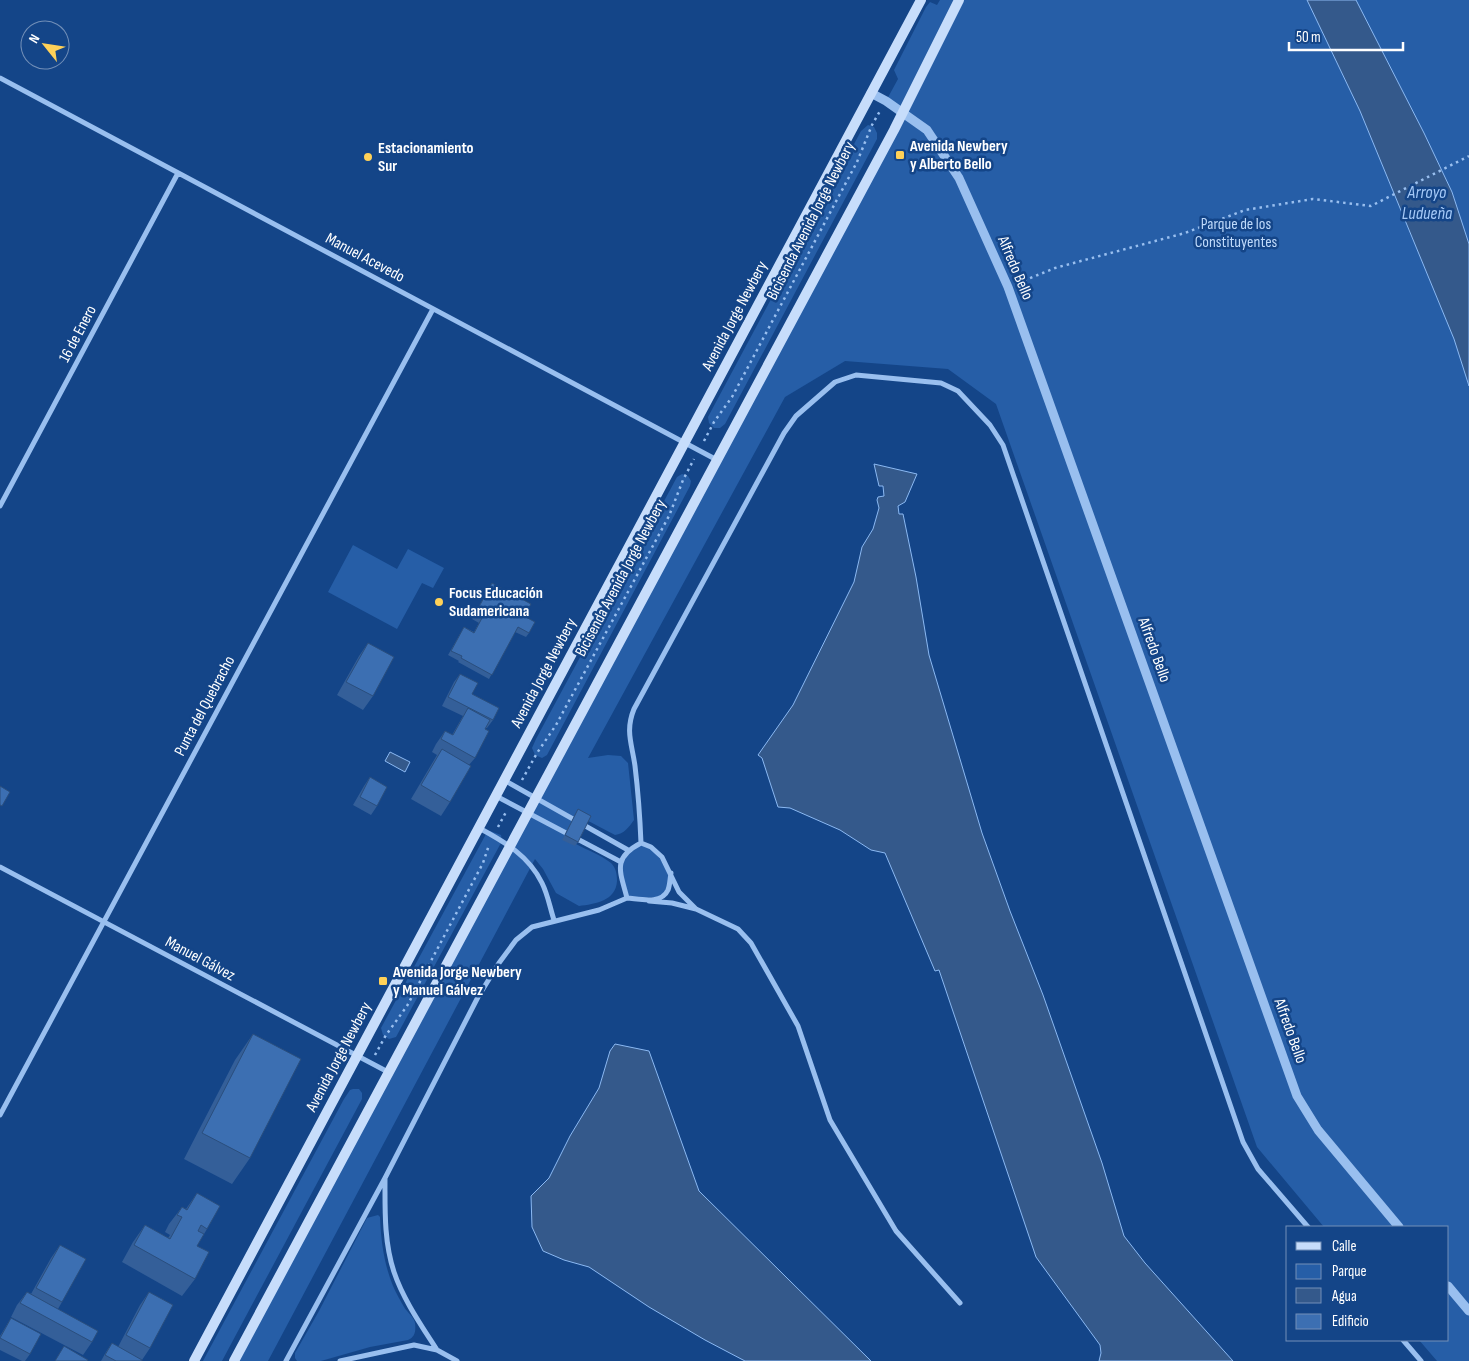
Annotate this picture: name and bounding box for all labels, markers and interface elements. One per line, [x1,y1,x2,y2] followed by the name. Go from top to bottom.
[20,20,70,70] north arrow
[1289,20,1403,52] scale bar
[1296,28,1321,47] text: 50 m
[25,31,43,46] text: N
[909,137,1008,174] place label: Avenida Newbery y Alberto Bello
[378,139,474,176] place label: Estacionamiento Sur
[763,139,859,303] street label: Bicisenda Avenida Jorge Newbery
[894,149,906,161] marker: Avenida Newbery y Alberto Bello
[362,151,374,163] marker: Estacionamiento Sur
[1402,182,1453,224] water label: Arroyo Ludueña
[1195,215,1278,252] park label: Parque de los Constituyentes
[322,229,408,287] street label: Manuel Acevedo
[993,232,1037,303] street label: Alfredo Bello
[698,258,772,375] street label: Avenida Jorge Newbery
[55,302,101,366] street label: 16 de Enero
[572,496,670,660] street label: Bicisenda Avenida Jorge Newbery
[449,584,543,621] place label: Focus Educación Sudamericana
[433,596,445,608] marker: Focus Educación Sudamericana
[1133,614,1174,685] street label: Alfredo Bello
[507,615,581,732] street label: Avenida Jorge Newbery
[171,653,239,759] street label: Punta del Quebracho
[162,933,238,985] street label: Manuel Gálvez
[392,963,522,1000] place label: Avenida Jorge Newbery y Manuel Gálvez
[377,975,389,987] marker: Avenida Jorge Newbery y Manuel Gálvez
[1269,995,1310,1066] street label: Alfredo Bello
[302,999,376,1116] street label: Avenida Jorge Newbery
[1286,1226,1449,1341] legend
[1332,1237,1356,1256] text: Calle
[1332,1262,1367,1281] text: Parque
[1331,1287,1357,1306] text: Agua
[1332,1312,1369,1331] text: Edificio

